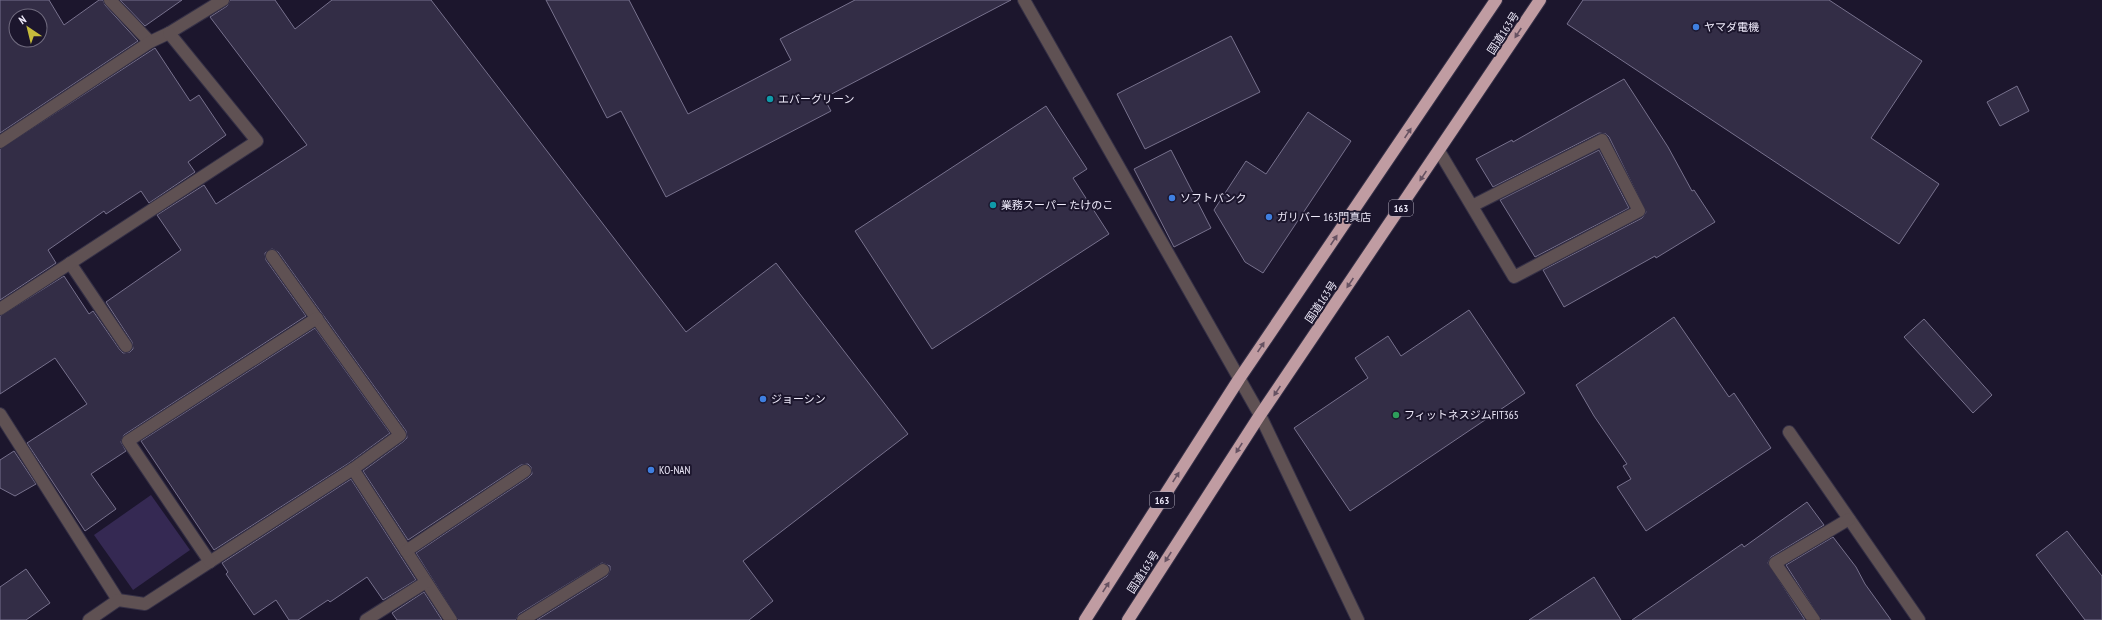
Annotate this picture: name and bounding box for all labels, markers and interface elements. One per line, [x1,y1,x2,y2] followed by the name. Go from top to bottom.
[8,8,48,48] north arrow
[1484,9,1522,57] street label: 国道163号
[16,12,29,27] text: N
[1704,20,1759,34] place label: ヤマダ電機
[1691,22,1701,32] marker: ヤマダ電機
[1515,27,1522,38] one-way arrow
[778,92,854,106] place label: エバーグリーン
[765,94,775,104] marker: エバーグリーン
[1404,127,1411,138] one-way arrow
[1419,170,1427,181] one-way arrow
[1180,191,1247,205] place label: ソフトバンク
[1167,193,1177,203] marker: ソフトバンク
[1001,198,1113,212] place label: 業務スーパー たけのこ
[988,200,998,210] marker: 業務スーパー たけのこ
[1389,200,1413,216] road number: 163
[1277,210,1371,224] place label: ガリバー 163門真店
[1264,212,1274,222] marker: ガリバー 163門真店
[1330,235,1338,245] one-way arrow
[1302,278,1340,326] street label: 国道163号
[1346,278,1354,288] one-way arrow
[1257,342,1265,352] one-way arrow
[1273,385,1281,396] one-way arrow
[771,392,826,406] place label: ジョーシン
[758,394,768,404] marker: ジョーシン
[1404,408,1519,422] place label: フィットネスジムFIT365
[1391,410,1401,420] marker: フィットネスジムFIT365
[1235,443,1243,453] one-way arrow
[659,463,691,477] place label: KO-NAN
[646,465,656,475] marker: KO-NAN
[1172,472,1180,483] one-way arrow
[1150,492,1174,508] road number: 163
[1124,548,1162,596] street label: 国道163号
[1165,551,1172,563] one-way arrow
[1103,581,1110,593] one-way arrow

